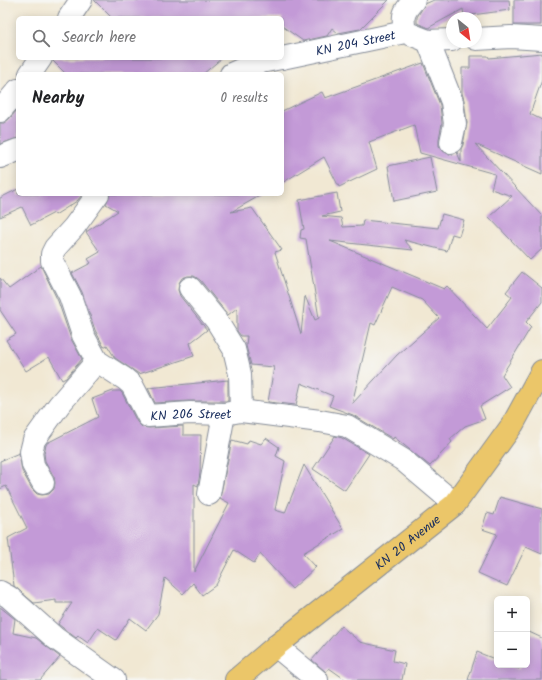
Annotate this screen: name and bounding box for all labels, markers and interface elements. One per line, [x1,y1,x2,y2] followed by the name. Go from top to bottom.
[446,12,482,48] north arrow
[16,16,284,60] search box
[314,25,399,63] street label: KN 204 Street
[62,26,136,50] text: Search here
[30,27,52,49] icon: search
[32,85,84,112] text: Nearby
[221,88,268,109] text: 0 results
[150,404,234,428] street label: KN 206 Street
[371,510,446,576] street label: KN 20 Avenue
[494,596,530,668] map controls
[494,596,530,632] button: +
[494,632,530,668] button: −

